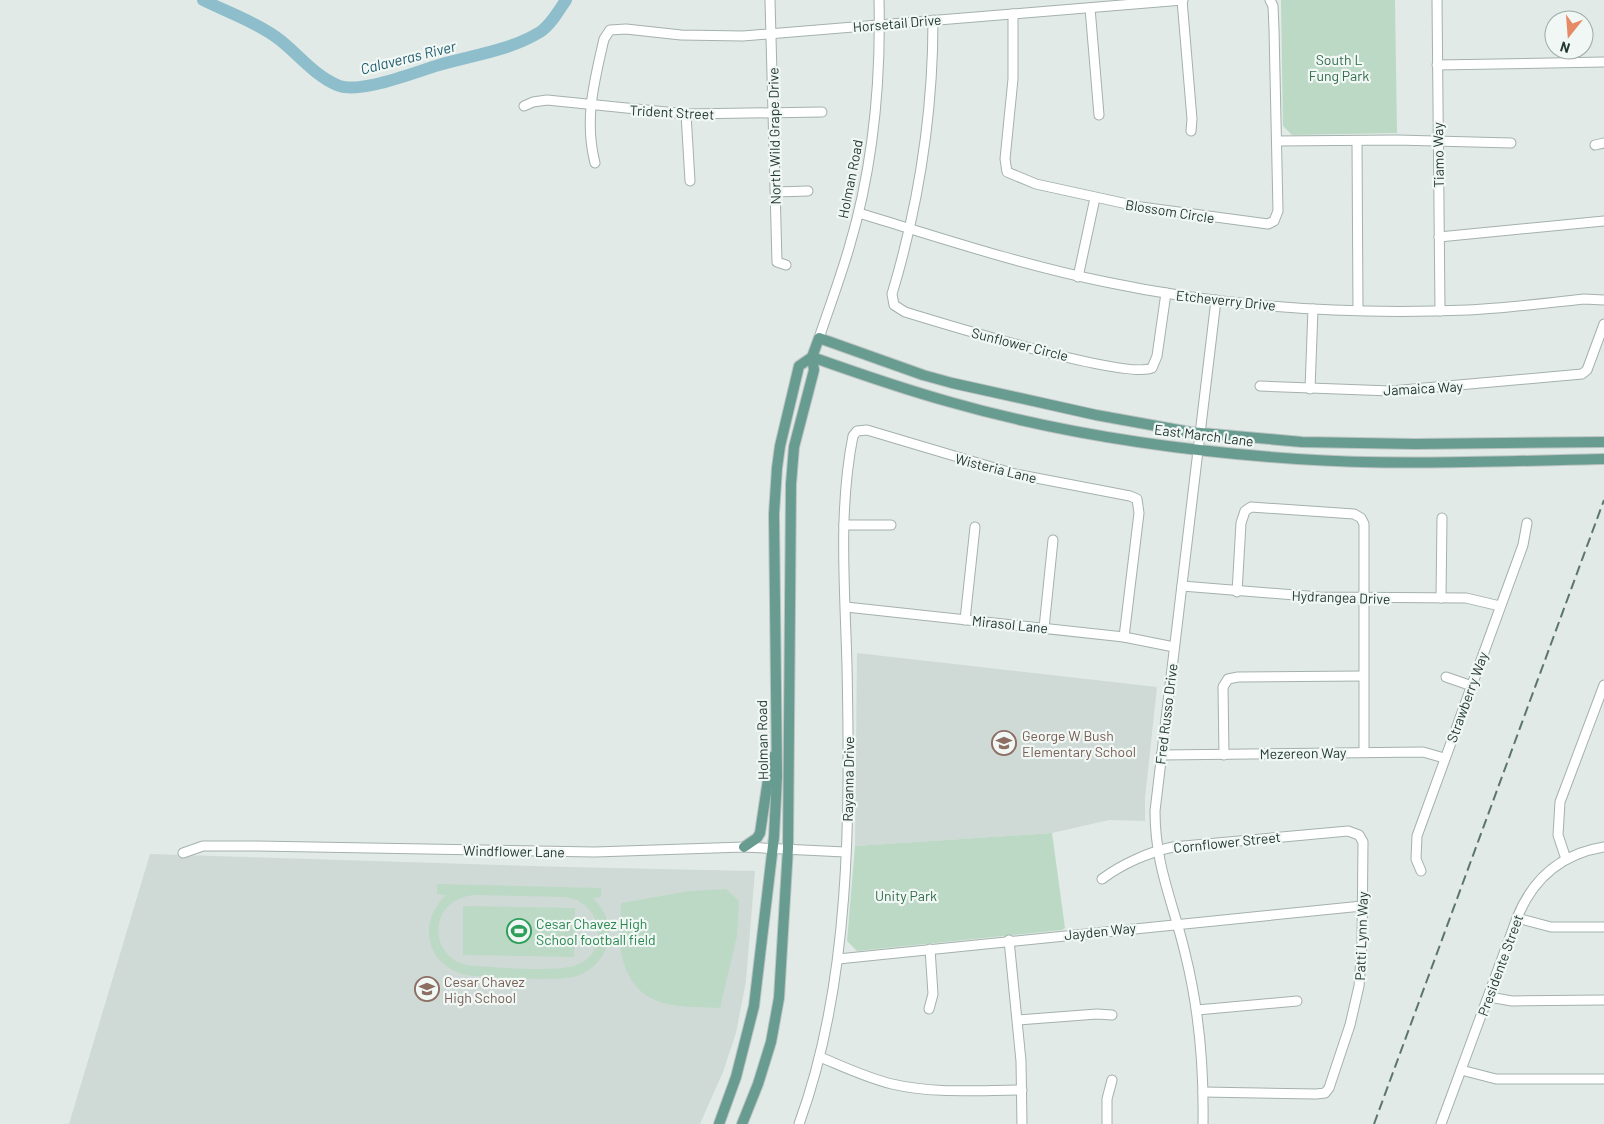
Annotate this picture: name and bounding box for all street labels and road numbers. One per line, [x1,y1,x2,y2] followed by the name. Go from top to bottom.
[852,11,942,35] street label: Horsetail Drive
[764,67,784,205] street label: North Wild Grape Drive
[629,101,715,123] street label: Trident Street
[1429,122,1447,188] street label: Tiamo Way
[834,138,866,220] street label: Holman Road
[1124,196,1216,226] street label: Blossom Circle
[1175,286,1277,314] street label: Etcheverry Drive
[970,324,1070,364] street label: Sunflower Circle
[1383,377,1464,399] street label: Jamaica Way
[1153,420,1255,450] street label: East March Lane
[953,450,1039,486] street label: Wisteria Lane
[1291,587,1391,607] street label: Hydrangea Drive
[971,612,1049,636] street label: Mirasol Lane
[1443,649,1492,745] street label: Strawberry Way
[1151,663,1181,765] street label: Fred Russo Drive
[753,700,771,780] street label: Holman Road
[839,736,857,822] street label: Rayanna Drive
[1259,744,1347,762] street label: Mezereon Way
[1173,828,1281,856] street label: Cornflower Street
[463,842,565,860] street label: Windflower Lane
[1351,891,1371,981] street label: Patti Lynn Way
[1474,912,1526,1018] street label: Presidente Street
[1063,919,1137,943] street label: Jayden Way

